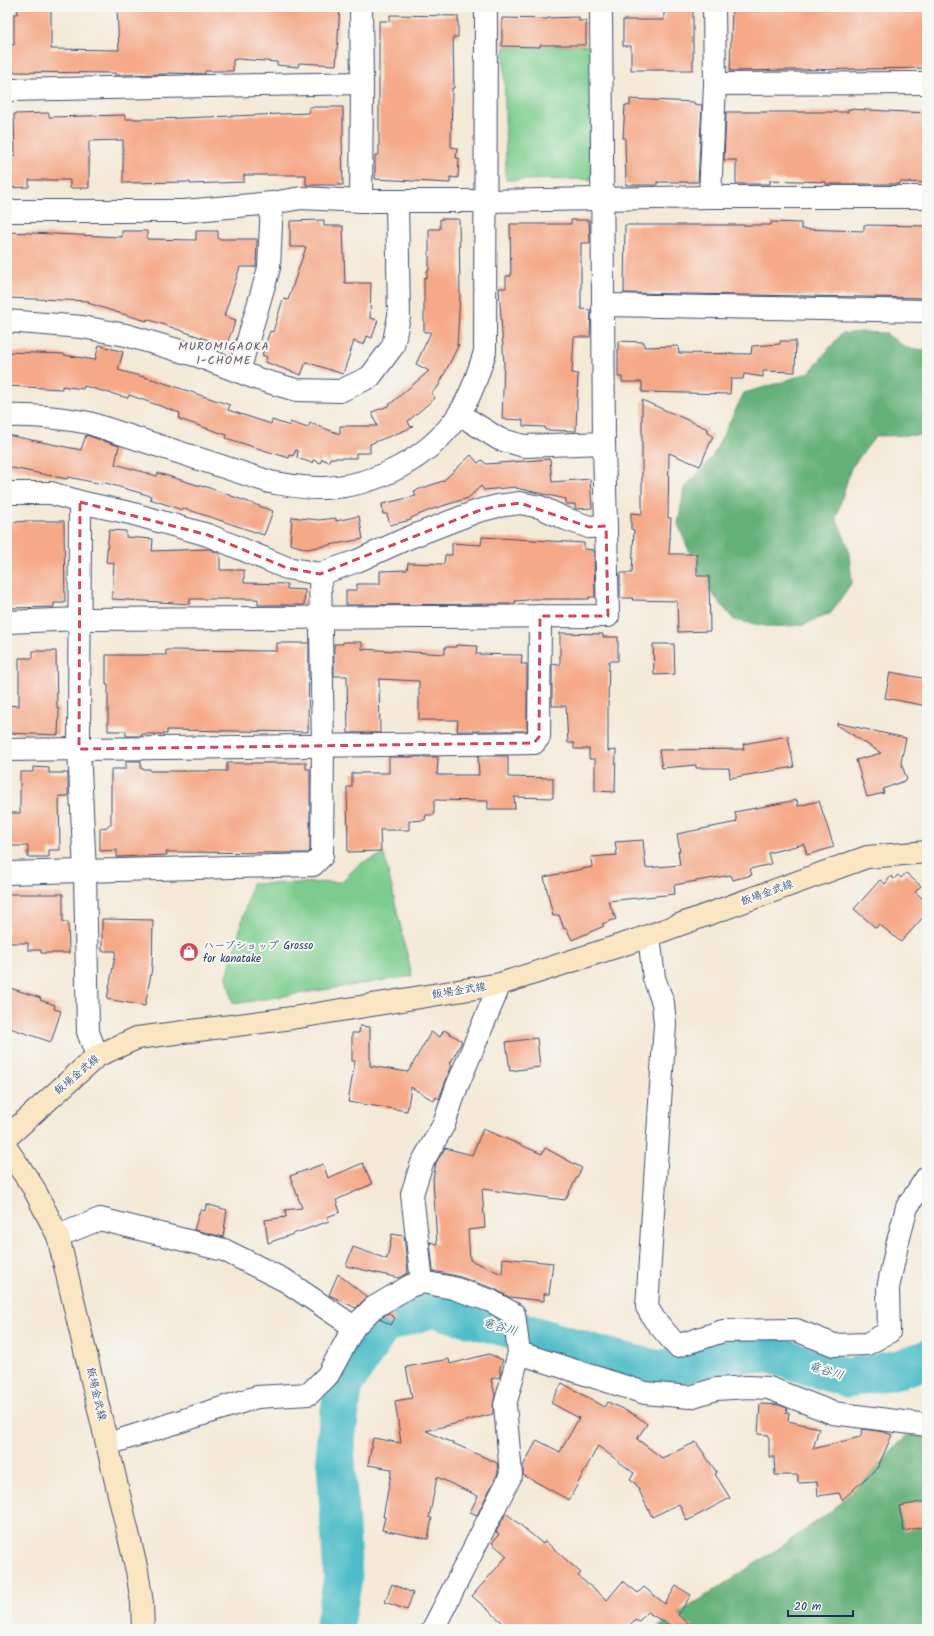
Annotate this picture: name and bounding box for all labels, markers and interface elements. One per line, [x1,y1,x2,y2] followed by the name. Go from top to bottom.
[178,337,270,370] district label: MUROMIGAOKA 1-CHOME
[738,875,796,911] street label: 飯場金武線
[203,937,313,968] place label: ハーブショップ Grosso for kanatake
[178,941,200,963] shop icon: ハーブショップ Grosso for kanatake
[430,978,488,1004] street label: 飯場金武線
[50,1050,104,1100] street label: 飯場金武線
[480,1313,520,1341] water label: 竜谷川
[806,1357,846,1385] water label: 竜谷川
[81,1365,111,1423] street label: 飯場金武線
[788,1592,853,1618] scale bar
[794,1597,822,1616] text: 20 m

